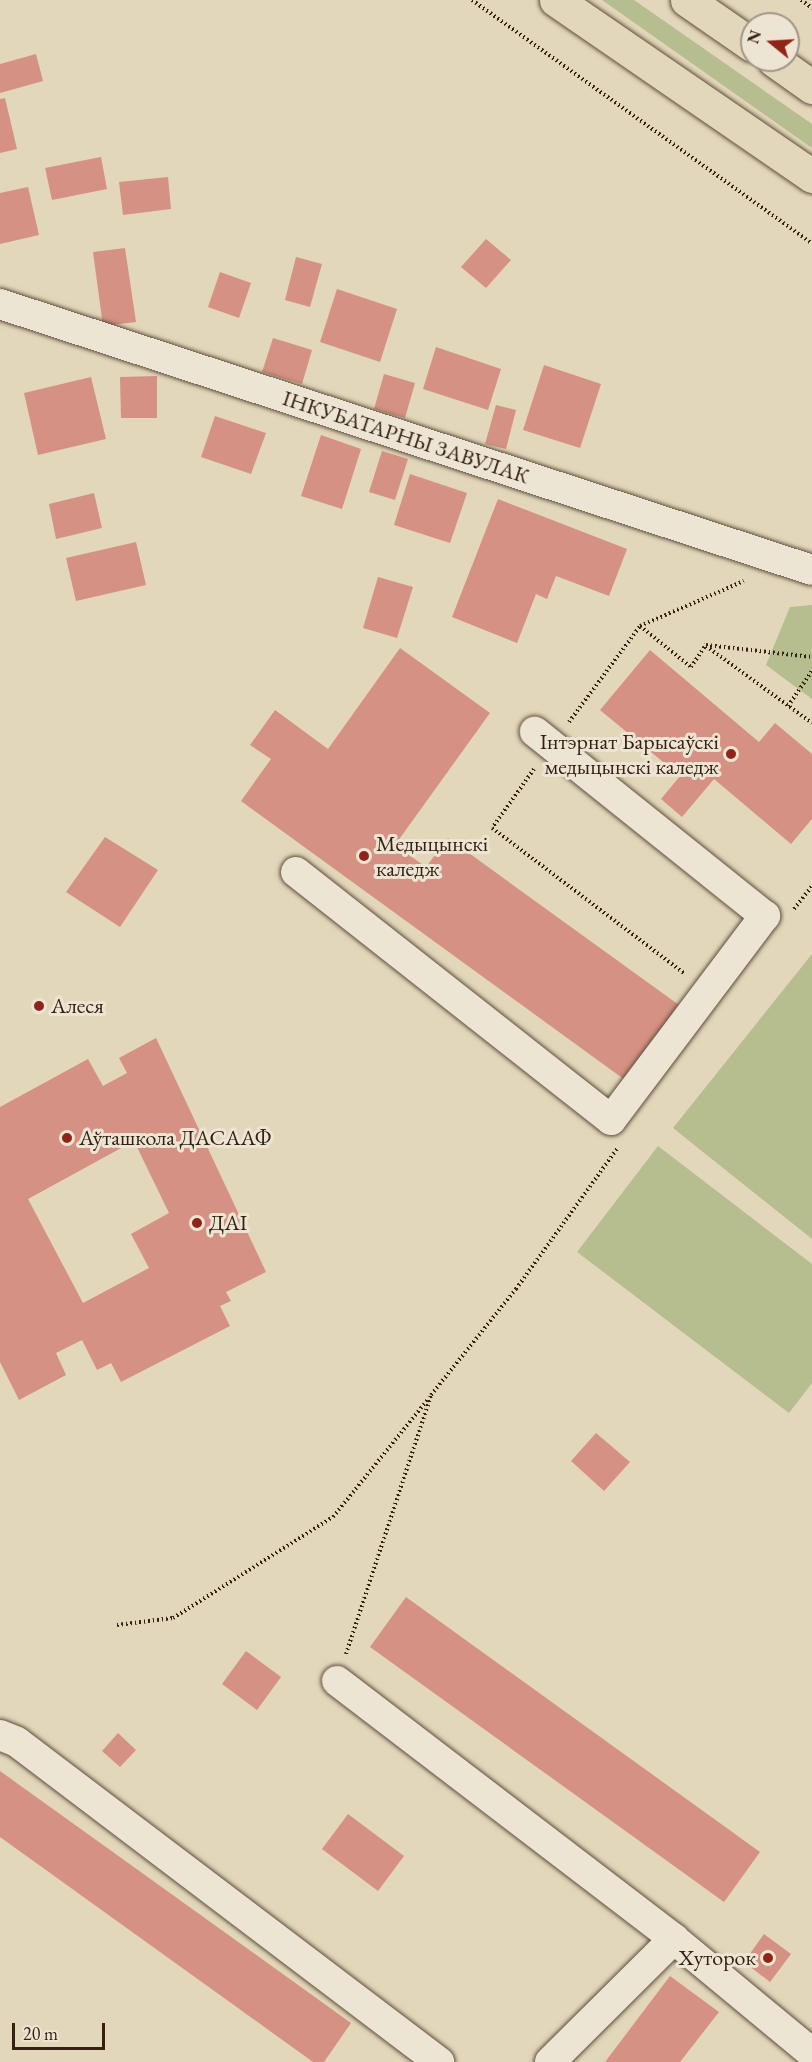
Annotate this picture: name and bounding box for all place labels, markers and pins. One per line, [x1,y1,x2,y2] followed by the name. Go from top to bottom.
[540,728,719,780] place label: Інтэрнат Барысаўскі медыцынскі каледж
[724,747,738,761] marker: Інтэрнат Барысаўскі медыцынскі каледж
[376,830,488,882] place label: Медыцынскі каледж
[357,849,371,863] marker: Медыцынскі каледж
[51,993,104,1019] place label: Алеся
[32,999,46,1013] marker: Алеся
[79,1125,272,1151] place label: Аўташкола ДАСААФ
[60,1131,74,1145] marker: Аўташкола ДАСААФ
[209,1210,247,1236] place label: ДАІ
[190,1216,204,1230] marker: ДАІ
[679,1945,756,1971] place label: Хуторок
[761,1951,775,1965] marker: Хуторок

